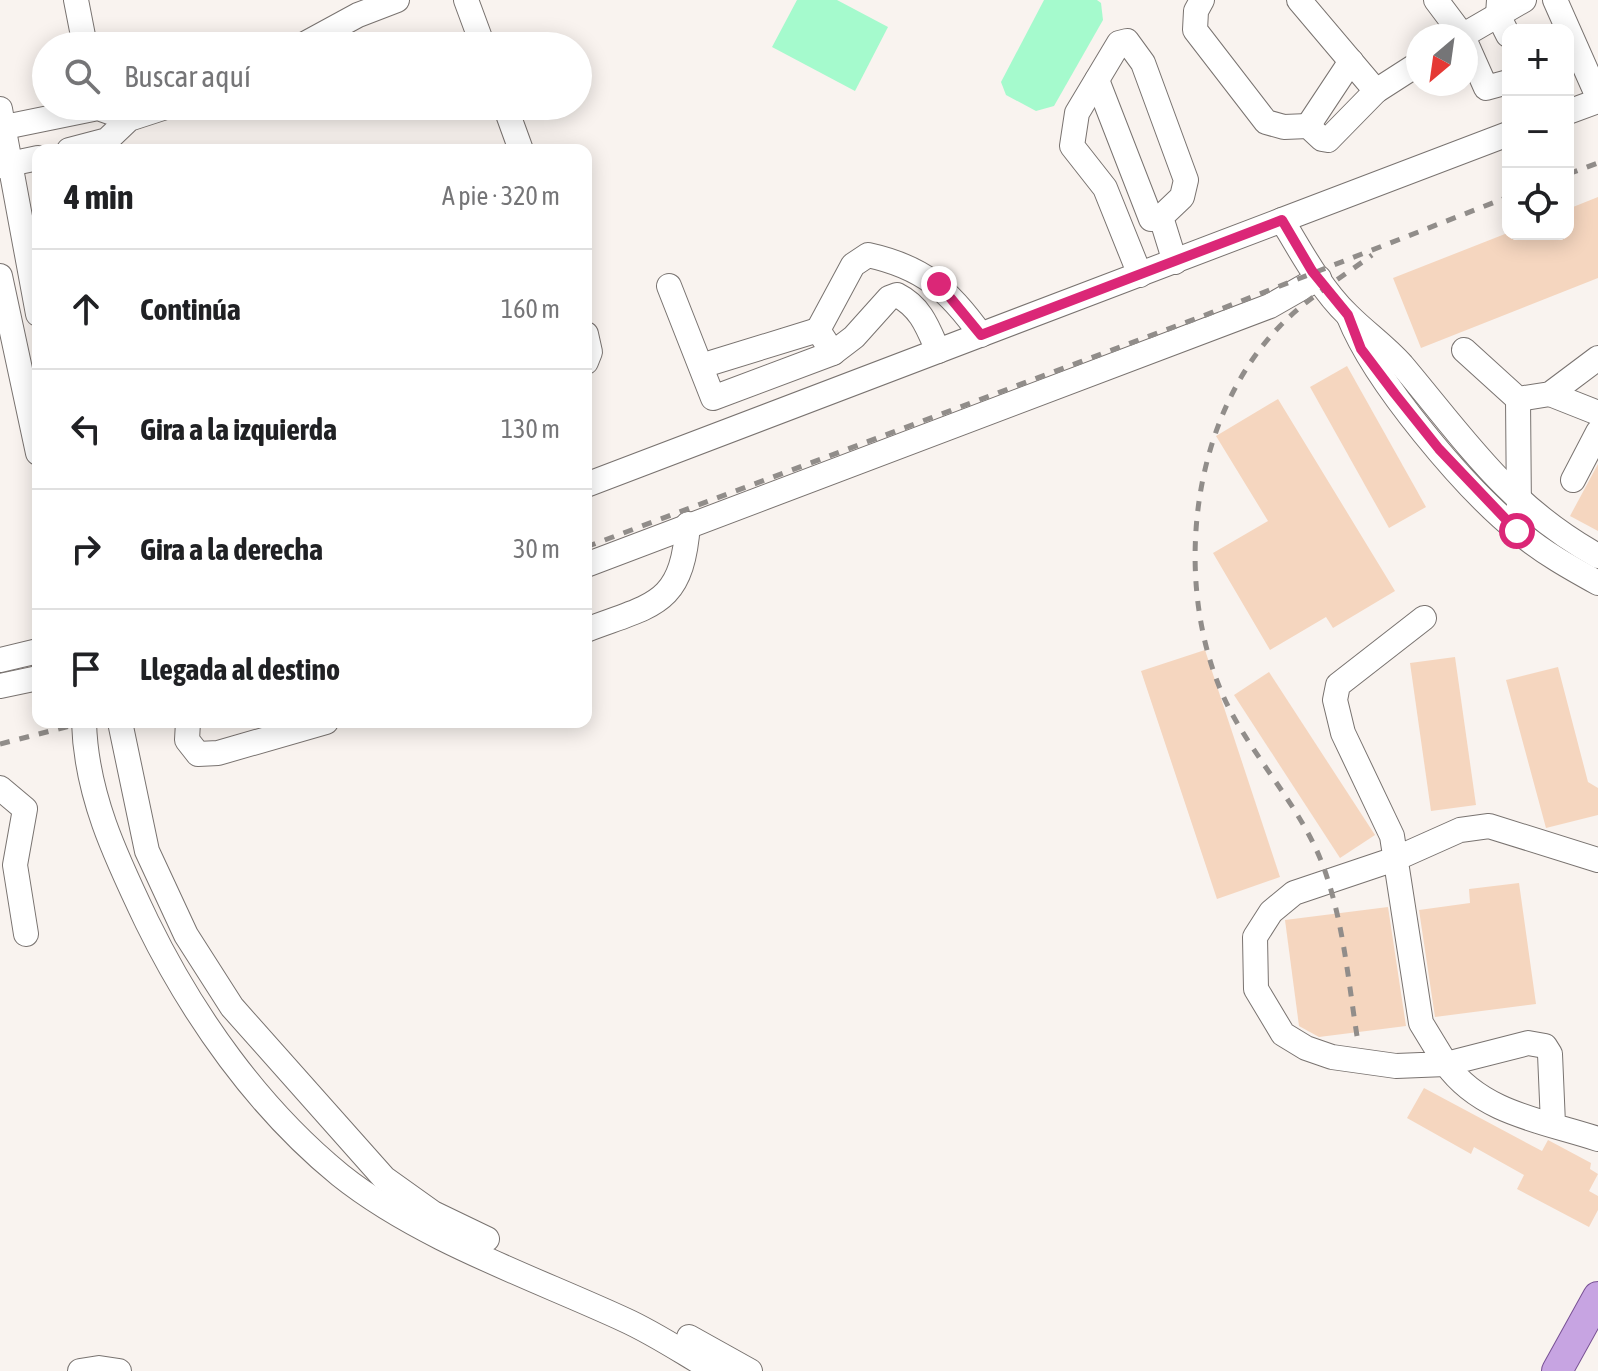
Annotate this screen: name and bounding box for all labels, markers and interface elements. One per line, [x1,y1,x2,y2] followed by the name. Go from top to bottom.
[1406,24,1478,96] north arrow
[1502,24,1574,240] map controls
[1502,24,1574,96] button: +
[32,32,592,120] search box
[60,54,104,98] icon: search
[124,59,251,93] text: Buscar aquí
[1502,96,1574,168] button: −
[1502,168,1574,240] button: locate
[64,177,133,216] text: 4 min
[442,181,560,211] text: A pie · 320 m
[921,266,957,302] route end
[64,287,108,331] icon: ahead
[140,292,241,326] text: Continúa
[501,294,560,324] text: 160 m
[64,407,108,451] icon: left
[140,412,337,446] text: Gira a la izquierda
[501,414,560,444] text: 130 m
[1499,513,1535,549] route start
[64,527,108,571] icon: right
[140,532,323,566] text: Gira a la derecha
[513,534,560,564] text: 30 m
[64,647,108,691] icon: arrive
[140,652,340,686] text: Llegada al destino

